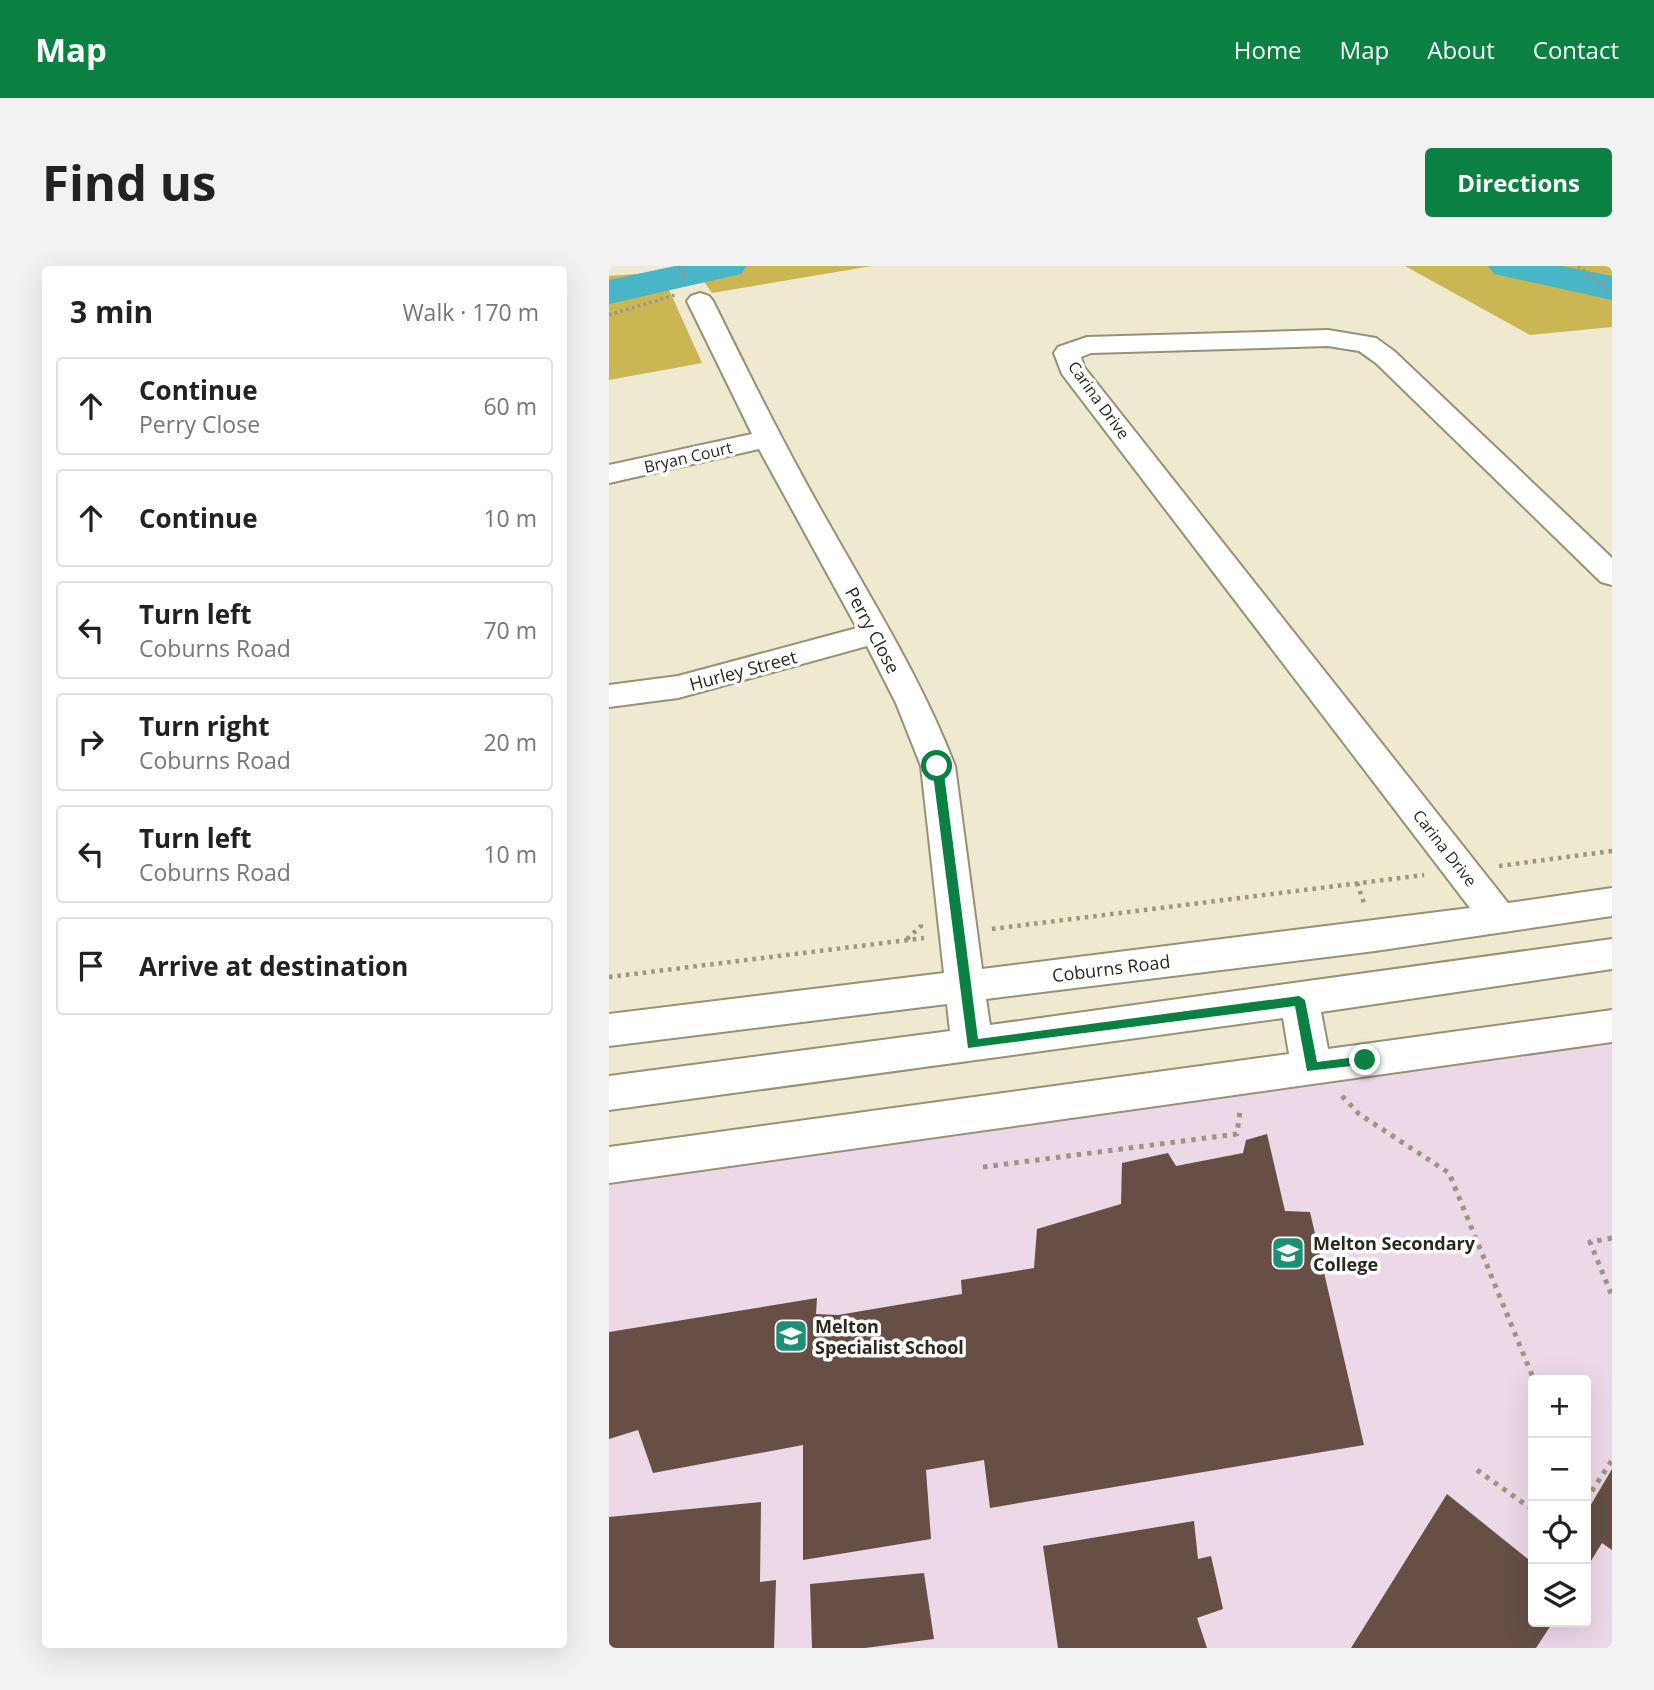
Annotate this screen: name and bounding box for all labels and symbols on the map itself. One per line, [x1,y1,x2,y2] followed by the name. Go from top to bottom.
[1063,356,1135,444] street label: Carina Drive
[642,436,734,478] street label: Bryan Court
[840,583,906,677] street label: Perry Close
[687,644,799,696] street label: Hurley Street
[921,750,952,781] route start
[1408,805,1482,891] street label: Carina Drive
[1051,949,1171,987] street label: Coburns Road
[1349,1044,1380,1075] route end
[1313,1231,1476,1276] place label: Melton Secondary College
[1269,1234,1307,1272] school or university icon: Melton Secondary College
[815,1314,964,1359] place label: Melton Specialist School
[772,1317,810,1355] school or university icon: Melton Specialist School

